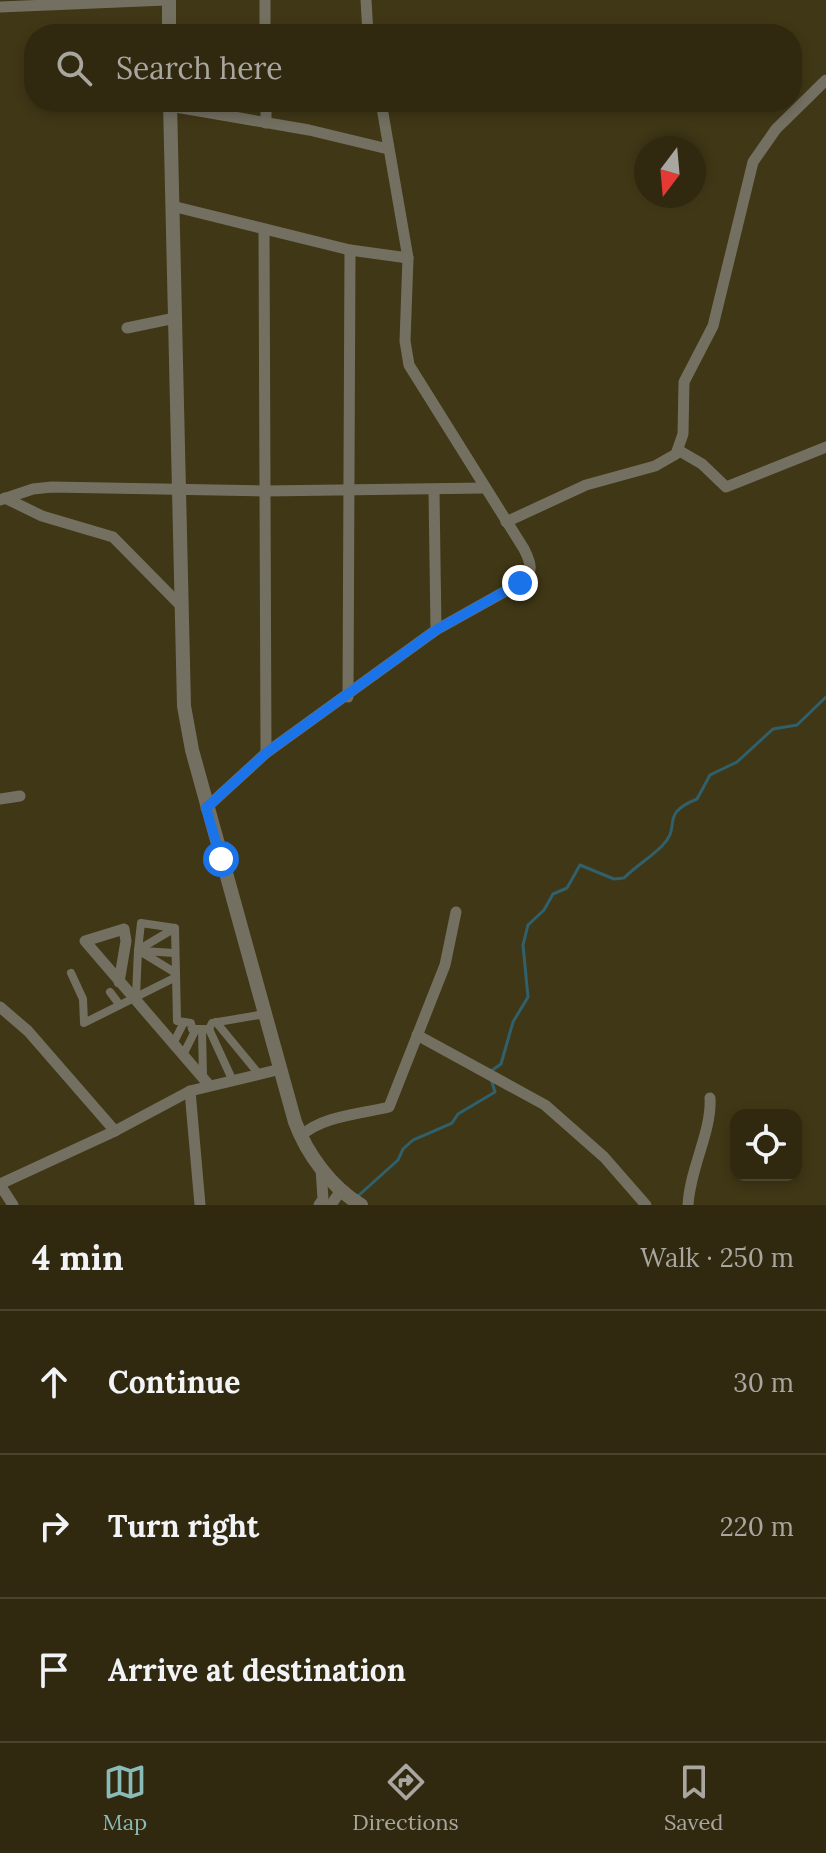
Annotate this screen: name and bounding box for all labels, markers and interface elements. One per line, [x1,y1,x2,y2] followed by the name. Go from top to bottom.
[24,24,802,112] search box
[52,46,96,90] icon: search
[116,49,283,87] text: Search here
[634,136,706,208] north arrow
[502,565,538,601] route end
[203,841,239,877] route start
[730,1109,802,1181] map controls
[730,1109,802,1181] button: locate
[32,1236,124,1279] text: 4 min
[640,1241,794,1274] text: Walk · 250 m
[32,1360,76,1404] icon: ahead
[108,1363,240,1401] text: Continue
[733,1366,794,1399] text: 30 m
[32,1504,76,1548] icon: right
[108,1507,259,1545] text: Turn right
[720,1510,794,1543] text: 220 m
[32,1648,76,1692] icon: arrive
[108,1651,406,1689] text: Arrive at destination
[103,1760,147,1836] tab: Map
[352,1760,459,1836] tab: Directions
[664,1760,723,1836] tab: Saved

